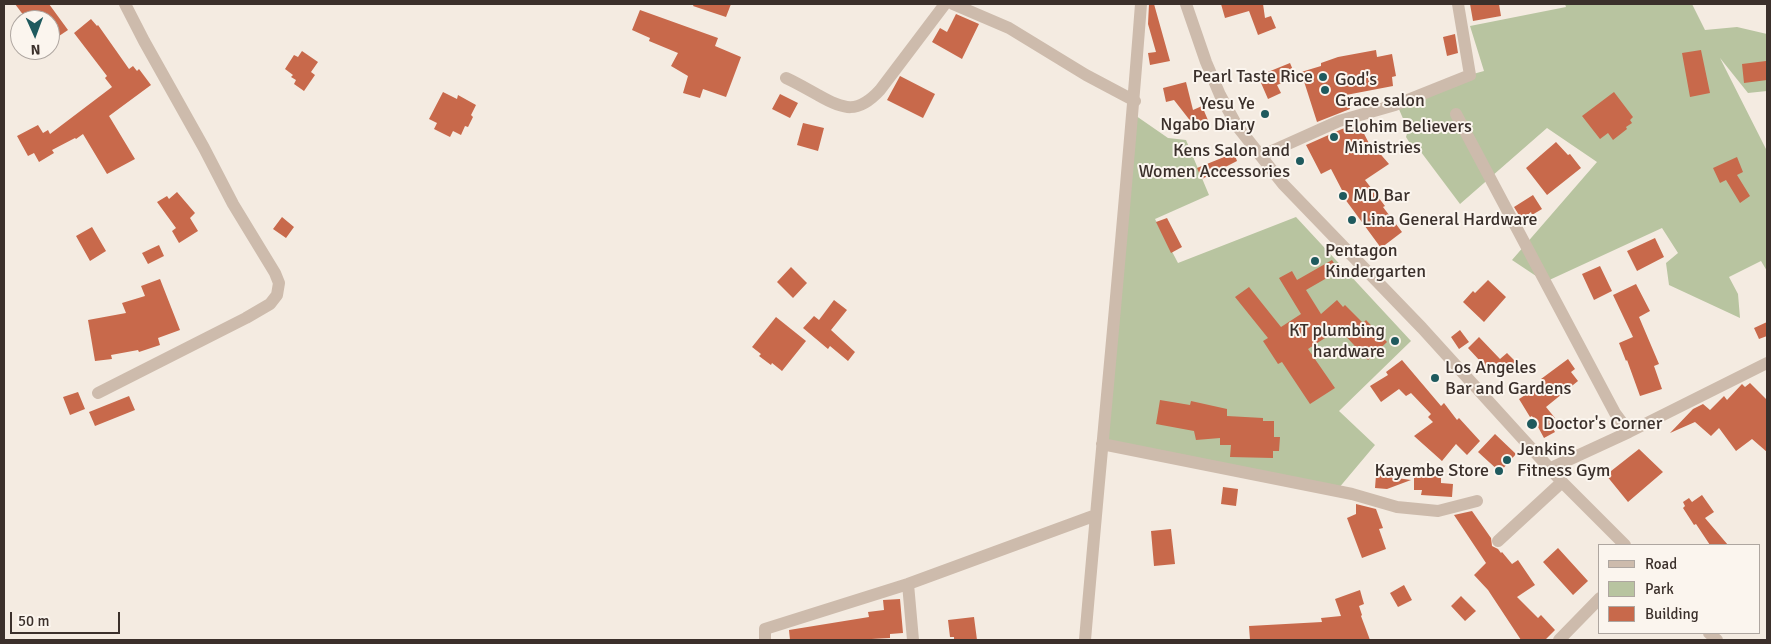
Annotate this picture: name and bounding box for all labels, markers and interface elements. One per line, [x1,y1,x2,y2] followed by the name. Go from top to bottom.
[10,10,60,60] north arrow
[30,41,41,58] text: N
[1193,66,1313,88] place label: Pearl Taste Rice
[1335,69,1425,112] place label: God's Grace salon
[1317,71,1329,83] marker: Pearl Taste Rice
[1319,84,1331,96] marker: God's Grace salon
[1160,93,1255,136] place label: Yesu Ye Ngabo Diary
[1259,108,1271,120] marker: Yesu Ye Ngabo Diary
[1344,116,1472,158] place label: Elohim Believers Ministries
[1328,131,1340,143] marker: Elohim Believers Ministries
[1138,140,1290,182] place label: Kens Salon and Women Accessories
[1294,155,1306,167] marker: Kens Salon and Women Accessories
[1353,185,1410,207] place label: MD Bar
[1337,190,1349,202] marker: MD Bar
[1362,209,1538,231] place label: Lina General Hardware
[1346,214,1358,226] marker: Lina General Hardware
[1325,240,1426,282] place label: Pentagon Kindergarten
[1309,255,1321,267] marker: Pentagon Kindergarten
[1289,320,1385,362] place label: KT plumbing hardware
[1389,335,1401,347] marker: KT plumbing hardware
[1445,357,1571,399] place label: Los Angeles Bar and Gardens
[1429,372,1441,384] marker: Los Angeles Bar and Gardens
[1543,413,1662,435] place label: Doctor's Corner
[1525,417,1539,431] marker: Doctor's Corner
[1517,439,1610,482] place label: Jenkins Fitness Gym
[1501,454,1513,466] marker: Jenkins Fitness Gym
[1375,460,1489,482] place label: Kayembe Store
[1493,465,1505,477] marker: Kayembe Store
[1598,544,1761,634] legend
[1645,555,1677,573] text: Road
[1645,580,1674,598] text: Park
[12,602,122,634] scale bar
[1645,605,1699,623] text: Building
[18,612,49,630] text: 50 m

